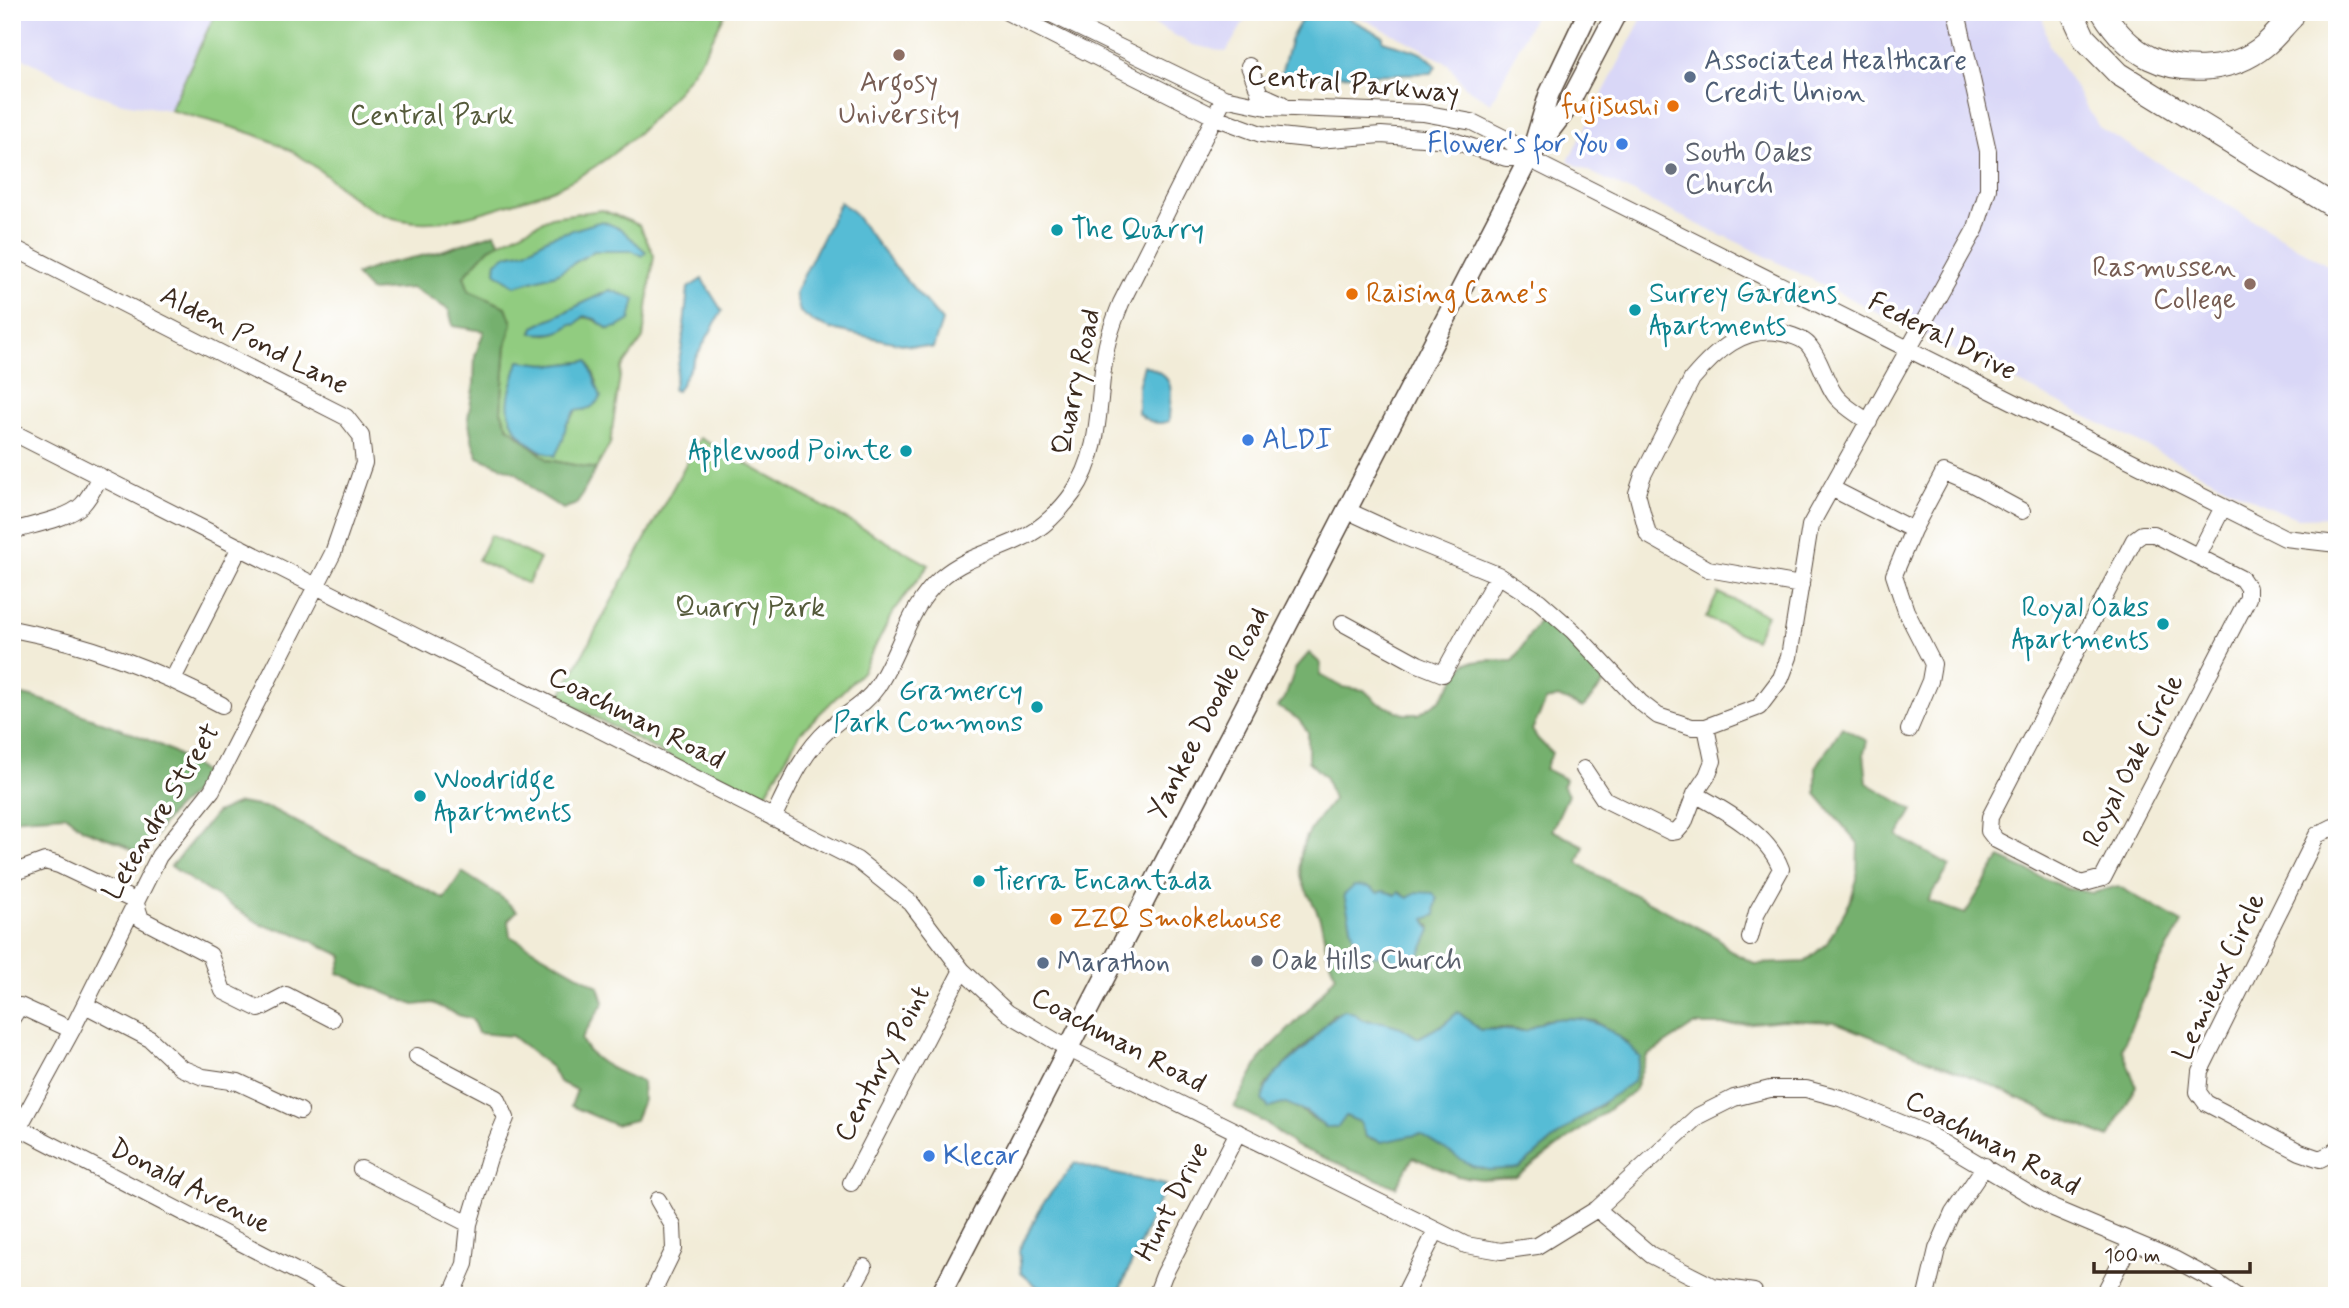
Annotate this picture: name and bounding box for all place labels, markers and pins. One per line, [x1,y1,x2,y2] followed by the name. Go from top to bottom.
[1704,43,1967,112] place label: Associated Healthcare Credit Union
[891,47,907,63] marker: Argosy University
[838,65,960,134] place label: Argosy University
[1682,69,1698,85] marker: Associated Healthcare Credit Union
[1561,88,1659,125] place label: fujisushi
[1665,98,1681,114] marker: fujisushi
[1427,126,1608,165] place label: Flower's for You
[1685,135,1813,204] place label: South Oaks Church
[1614,136,1630,152] marker: Flower's for You
[1663,161,1679,177] marker: South Oaks Church
[1071,212,1204,249] place label: The Quarry
[1049,222,1065,238] marker: The Quarry
[2092,250,2236,319] place label: Rasmussen College
[1366,276,1548,313] place label: Raising Cane's
[1649,276,1837,348] place label: Surrey Gardens Apartments
[2242,276,2258,292] marker: Rasmussen College
[1344,286,1360,302] marker: Raising Cane's
[1627,302,1643,318] marker: Surrey Gardens Apartments
[1262,422,1332,459] place label: ALDI
[1240,432,1256,448] marker: ALDI
[688,433,892,473] place label: Applewood Pointe
[898,443,914,459] marker: Applewood Pointe
[2011,590,2149,662] place label: Royal Oaks Apartments
[2155,616,2171,632] marker: Royal Oaks Apartments
[833,673,1023,742] place label: Gramercy Park Commons
[1029,699,1045,715] marker: Gramercy Park Commons
[434,762,572,834] place label: Woodridge Apartments
[412,788,428,804] marker: Woodridge Apartments
[993,863,1212,900] place label: Tierra Encantada
[971,873,987,889] marker: Tierra Encantada
[1070,901,1282,938] place label: ZZQ Smokehouse
[1048,911,1064,927] marker: ZZQ Smokehouse
[1271,943,1462,980] place label: Oak Hills Church
[1057,945,1170,982] place label: Marathon
[1249,953,1265,969] marker: Oak Hills Church
[1035,955,1051,971] marker: Marathon
[943,1138,1020,1175] place label: Klecar
[921,1148,937,1164] marker: Klecar

